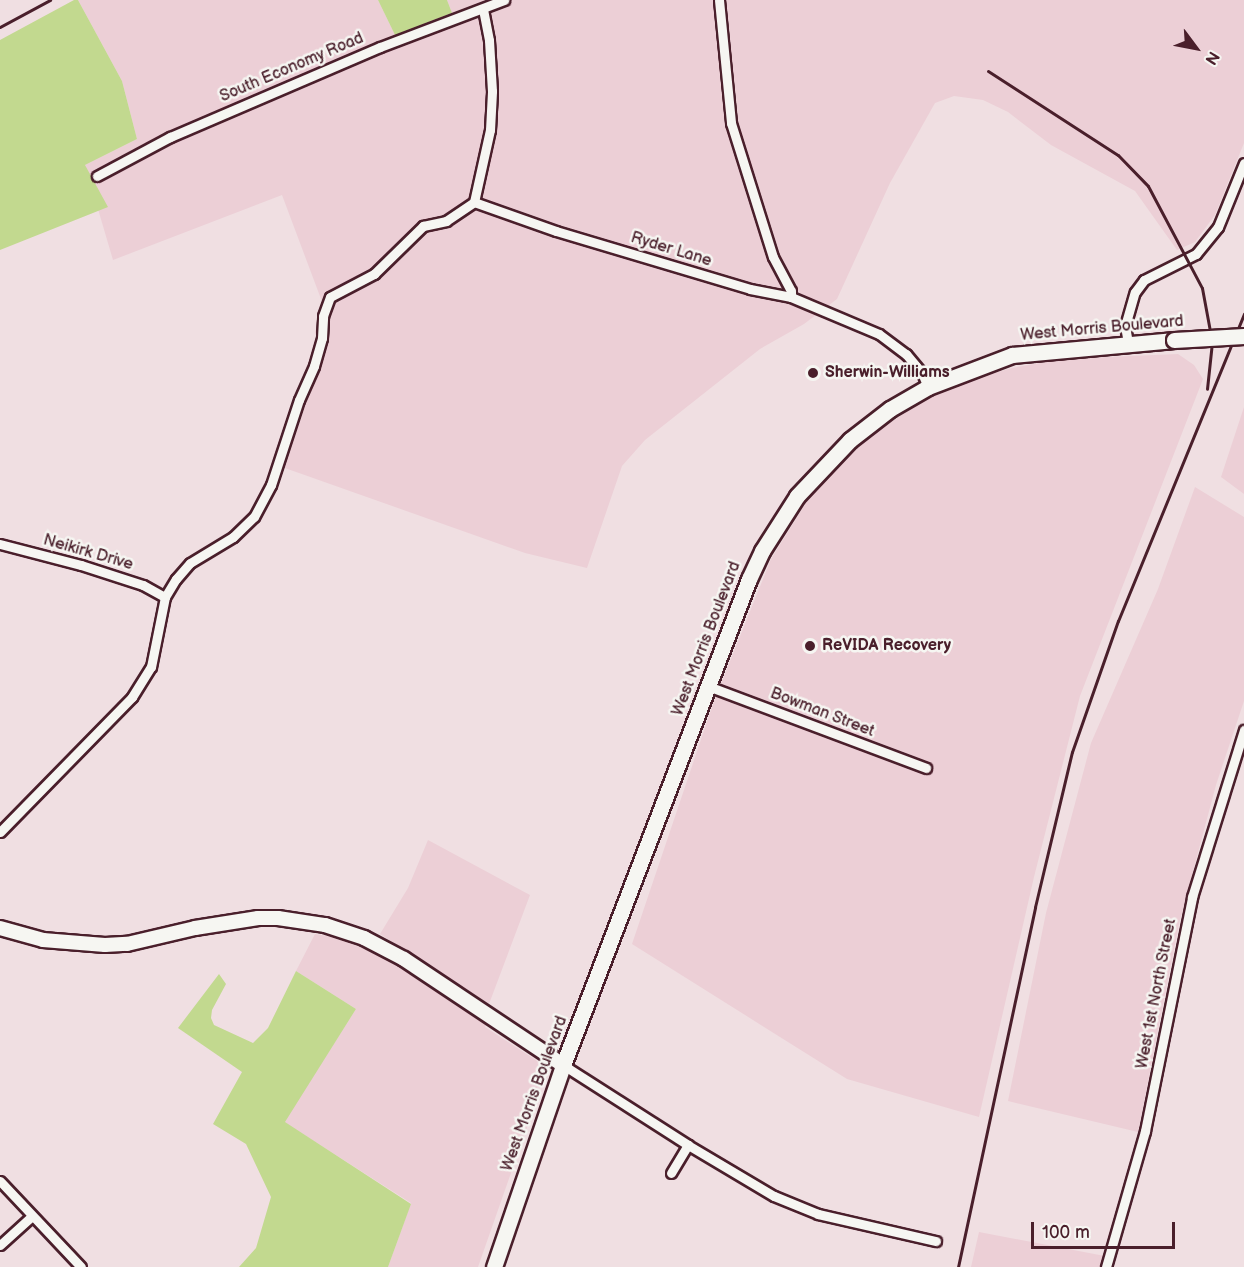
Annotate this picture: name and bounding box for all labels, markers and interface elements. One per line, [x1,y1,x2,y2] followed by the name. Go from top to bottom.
[1166,18,1226,78] north arrow
[217,29,367,107] street label: South Economy Road
[1200,48,1223,68] text: N
[628,229,714,271] street label: Ryder Lane
[1020,312,1184,346] street label: West Morris Boulevard
[825,363,950,383] place label: Sherwin-Williams
[806,366,820,380] marker: Sherwin-Williams
[41,531,135,575] street label: Neikirk Drive
[669,559,745,719] street label: West Morris Boulevard
[822,636,951,656] place label: ReVIDA Recovery
[803,639,817,653] marker: ReVIDA Recovery
[767,684,877,742] street label: Bowman Street
[1133,917,1181,1071] street label: West 1st North Street
[498,1014,572,1174] street label: West Morris Boulevard
[1034,1210,1178,1248] scale bar
[1042,1222,1090,1243] text: 100 m

